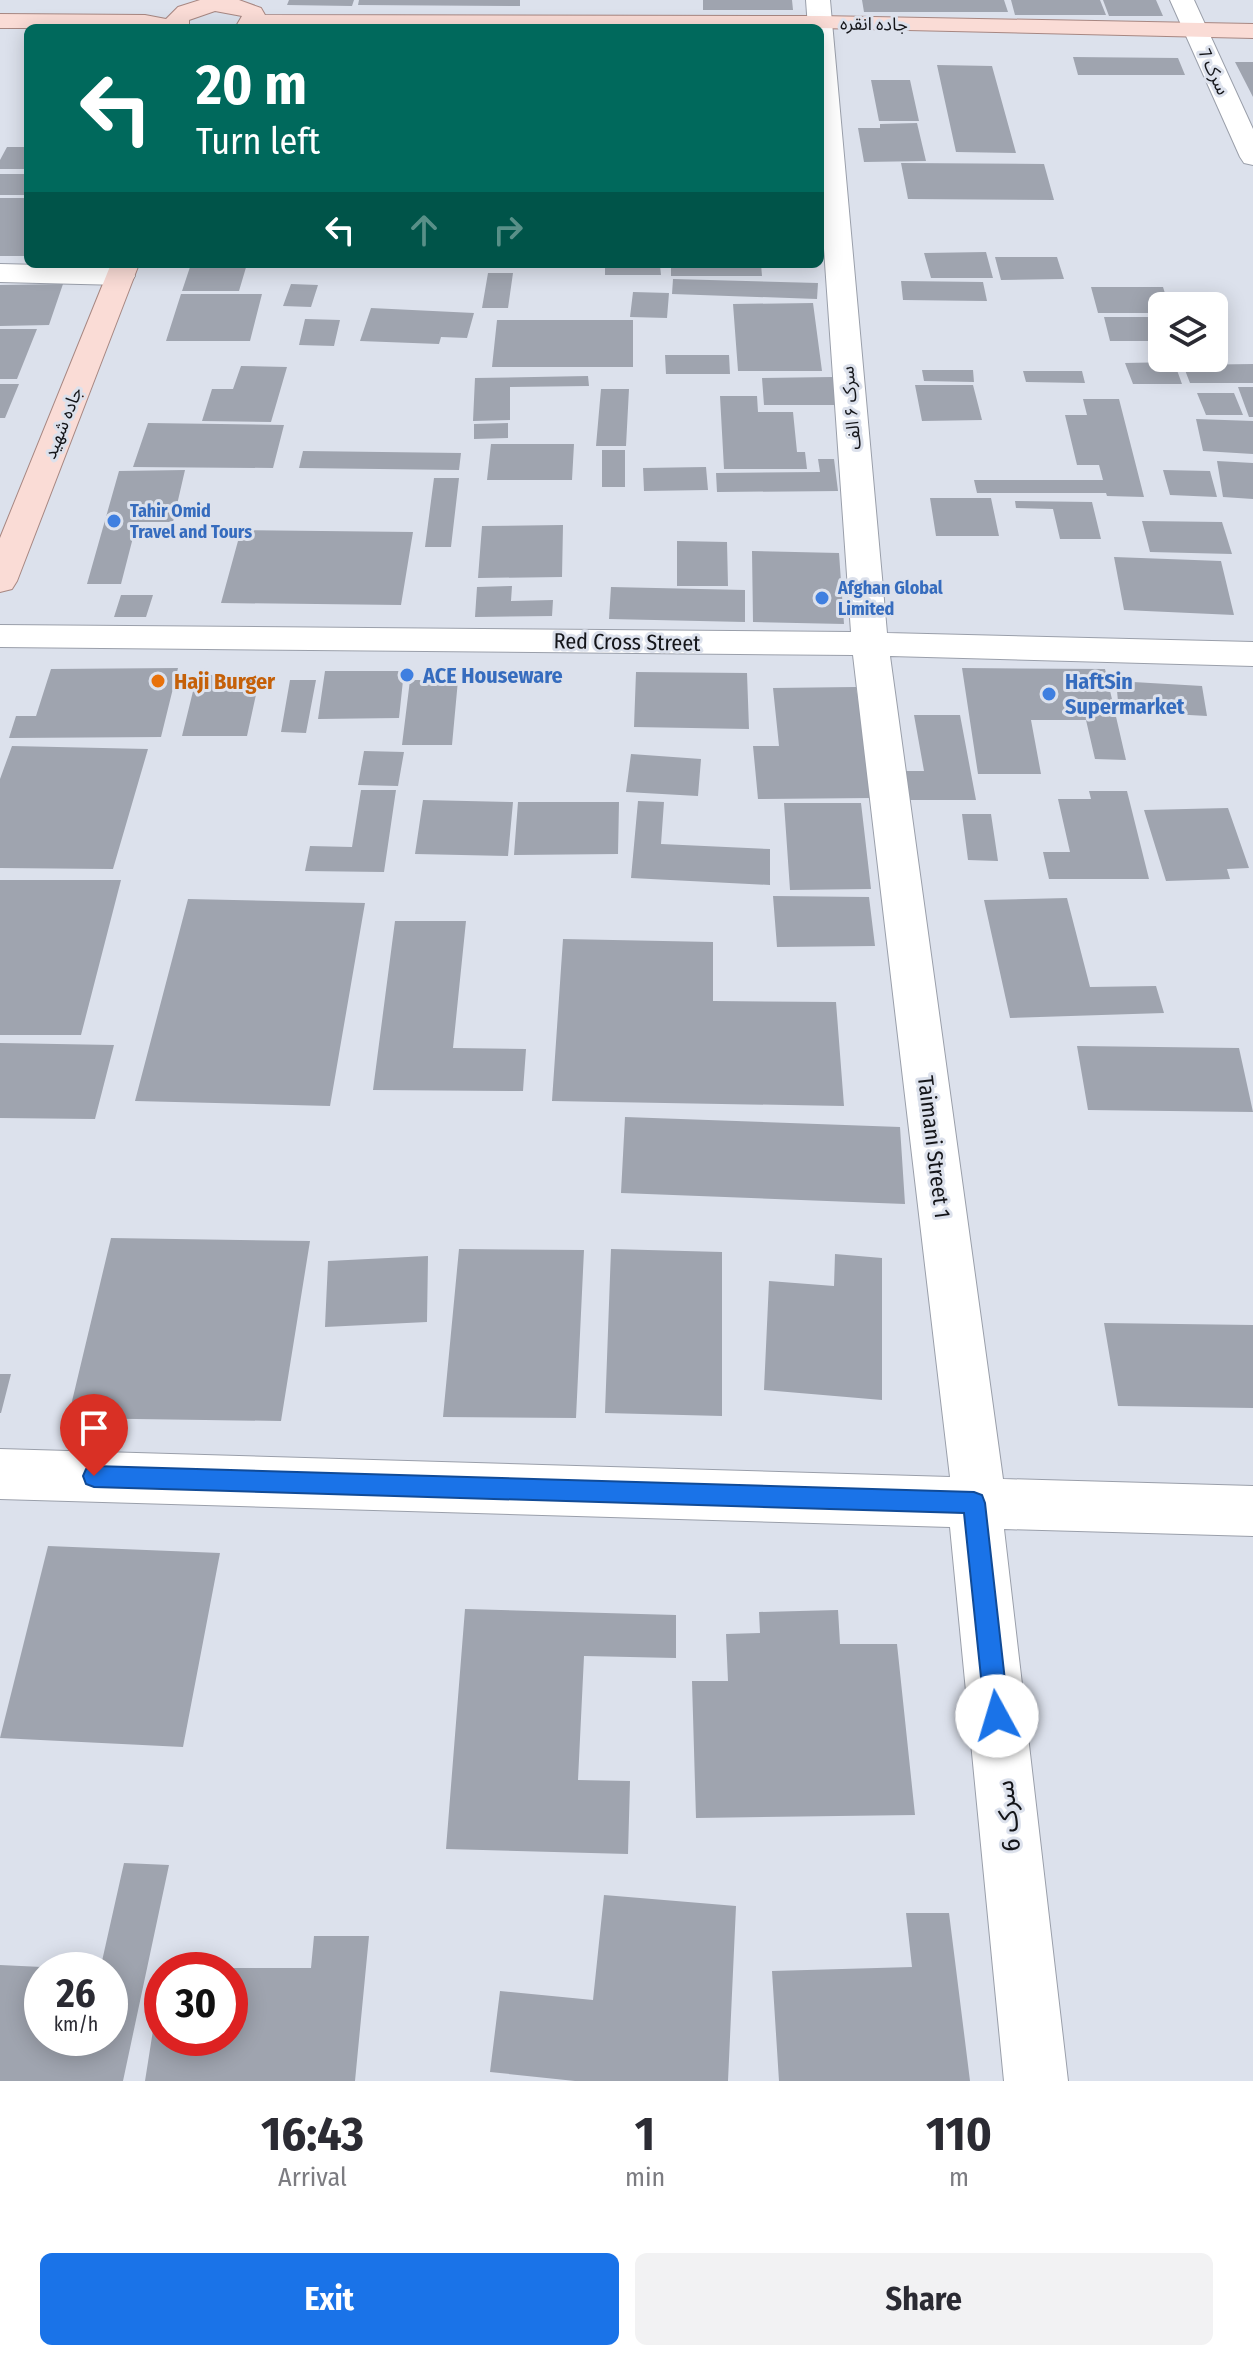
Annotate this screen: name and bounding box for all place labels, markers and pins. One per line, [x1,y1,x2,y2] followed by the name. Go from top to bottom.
[130,500,252,543] place label: Tahir Omid Travel and Tours
[105,512,123,530] marker: Tahir Omid Travel and Tours
[837,577,943,620] place label: Afghan Global Limited
[813,589,831,607] marker: Afghan Global Limited
[422,662,563,689] place label: ACE Houseware
[398,666,416,684] marker: ACE Houseware
[174,668,276,695] place label: Haji Burger
[1065,668,1185,720] place label: HaftSin Supermarket
[149,672,167,690] marker: Haji Burger
[1040,685,1058,703] marker: HaftSin Supermarket
[60,1394,128,1476] pin

